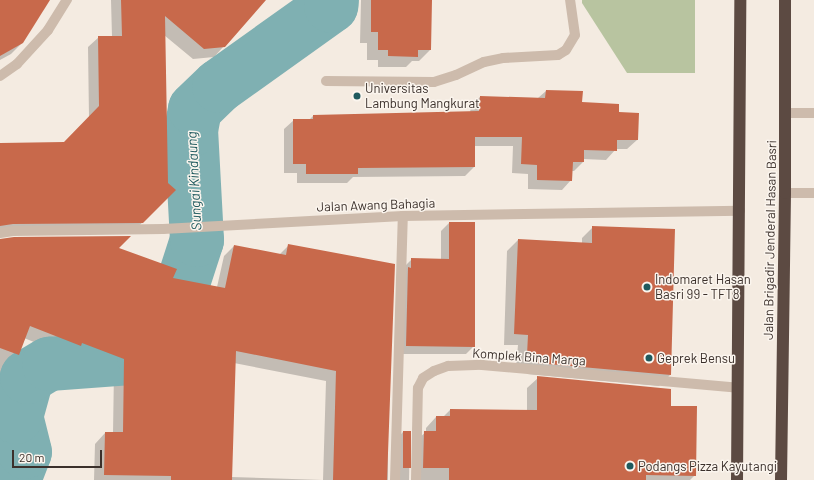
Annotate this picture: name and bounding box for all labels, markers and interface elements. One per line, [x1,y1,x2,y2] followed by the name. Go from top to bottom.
[365,81,480,112] place label: Universitas Lambung Mangkurat
[352,91,362,101] marker: Universitas Lambung Mangkurat
[183,131,205,231] water label: Sungai Kindaung
[760,140,780,340] street label: Jalan Brigadir Jenderal Hasan Basri
[316,195,436,215] street label: Jalan Awang Bahagia
[655,272,751,303] place label: Indomaret Hasan Basri 99 - TFT8
[642,282,652,292] marker: Indomaret Hasan Basri 99 - TFT8
[472,345,586,369] street label: Komplek Bina Marga
[657,350,735,366] place label: Geprek Bensu
[644,353,654,363] marker: Geprek Bensu
[14,442,104,468] scale bar
[19,450,45,464] text: 20 m
[638,458,777,474] place label: Podangs Pizza Kayutangi
[625,461,635,471] marker: Podangs Pizza Kayutangi

